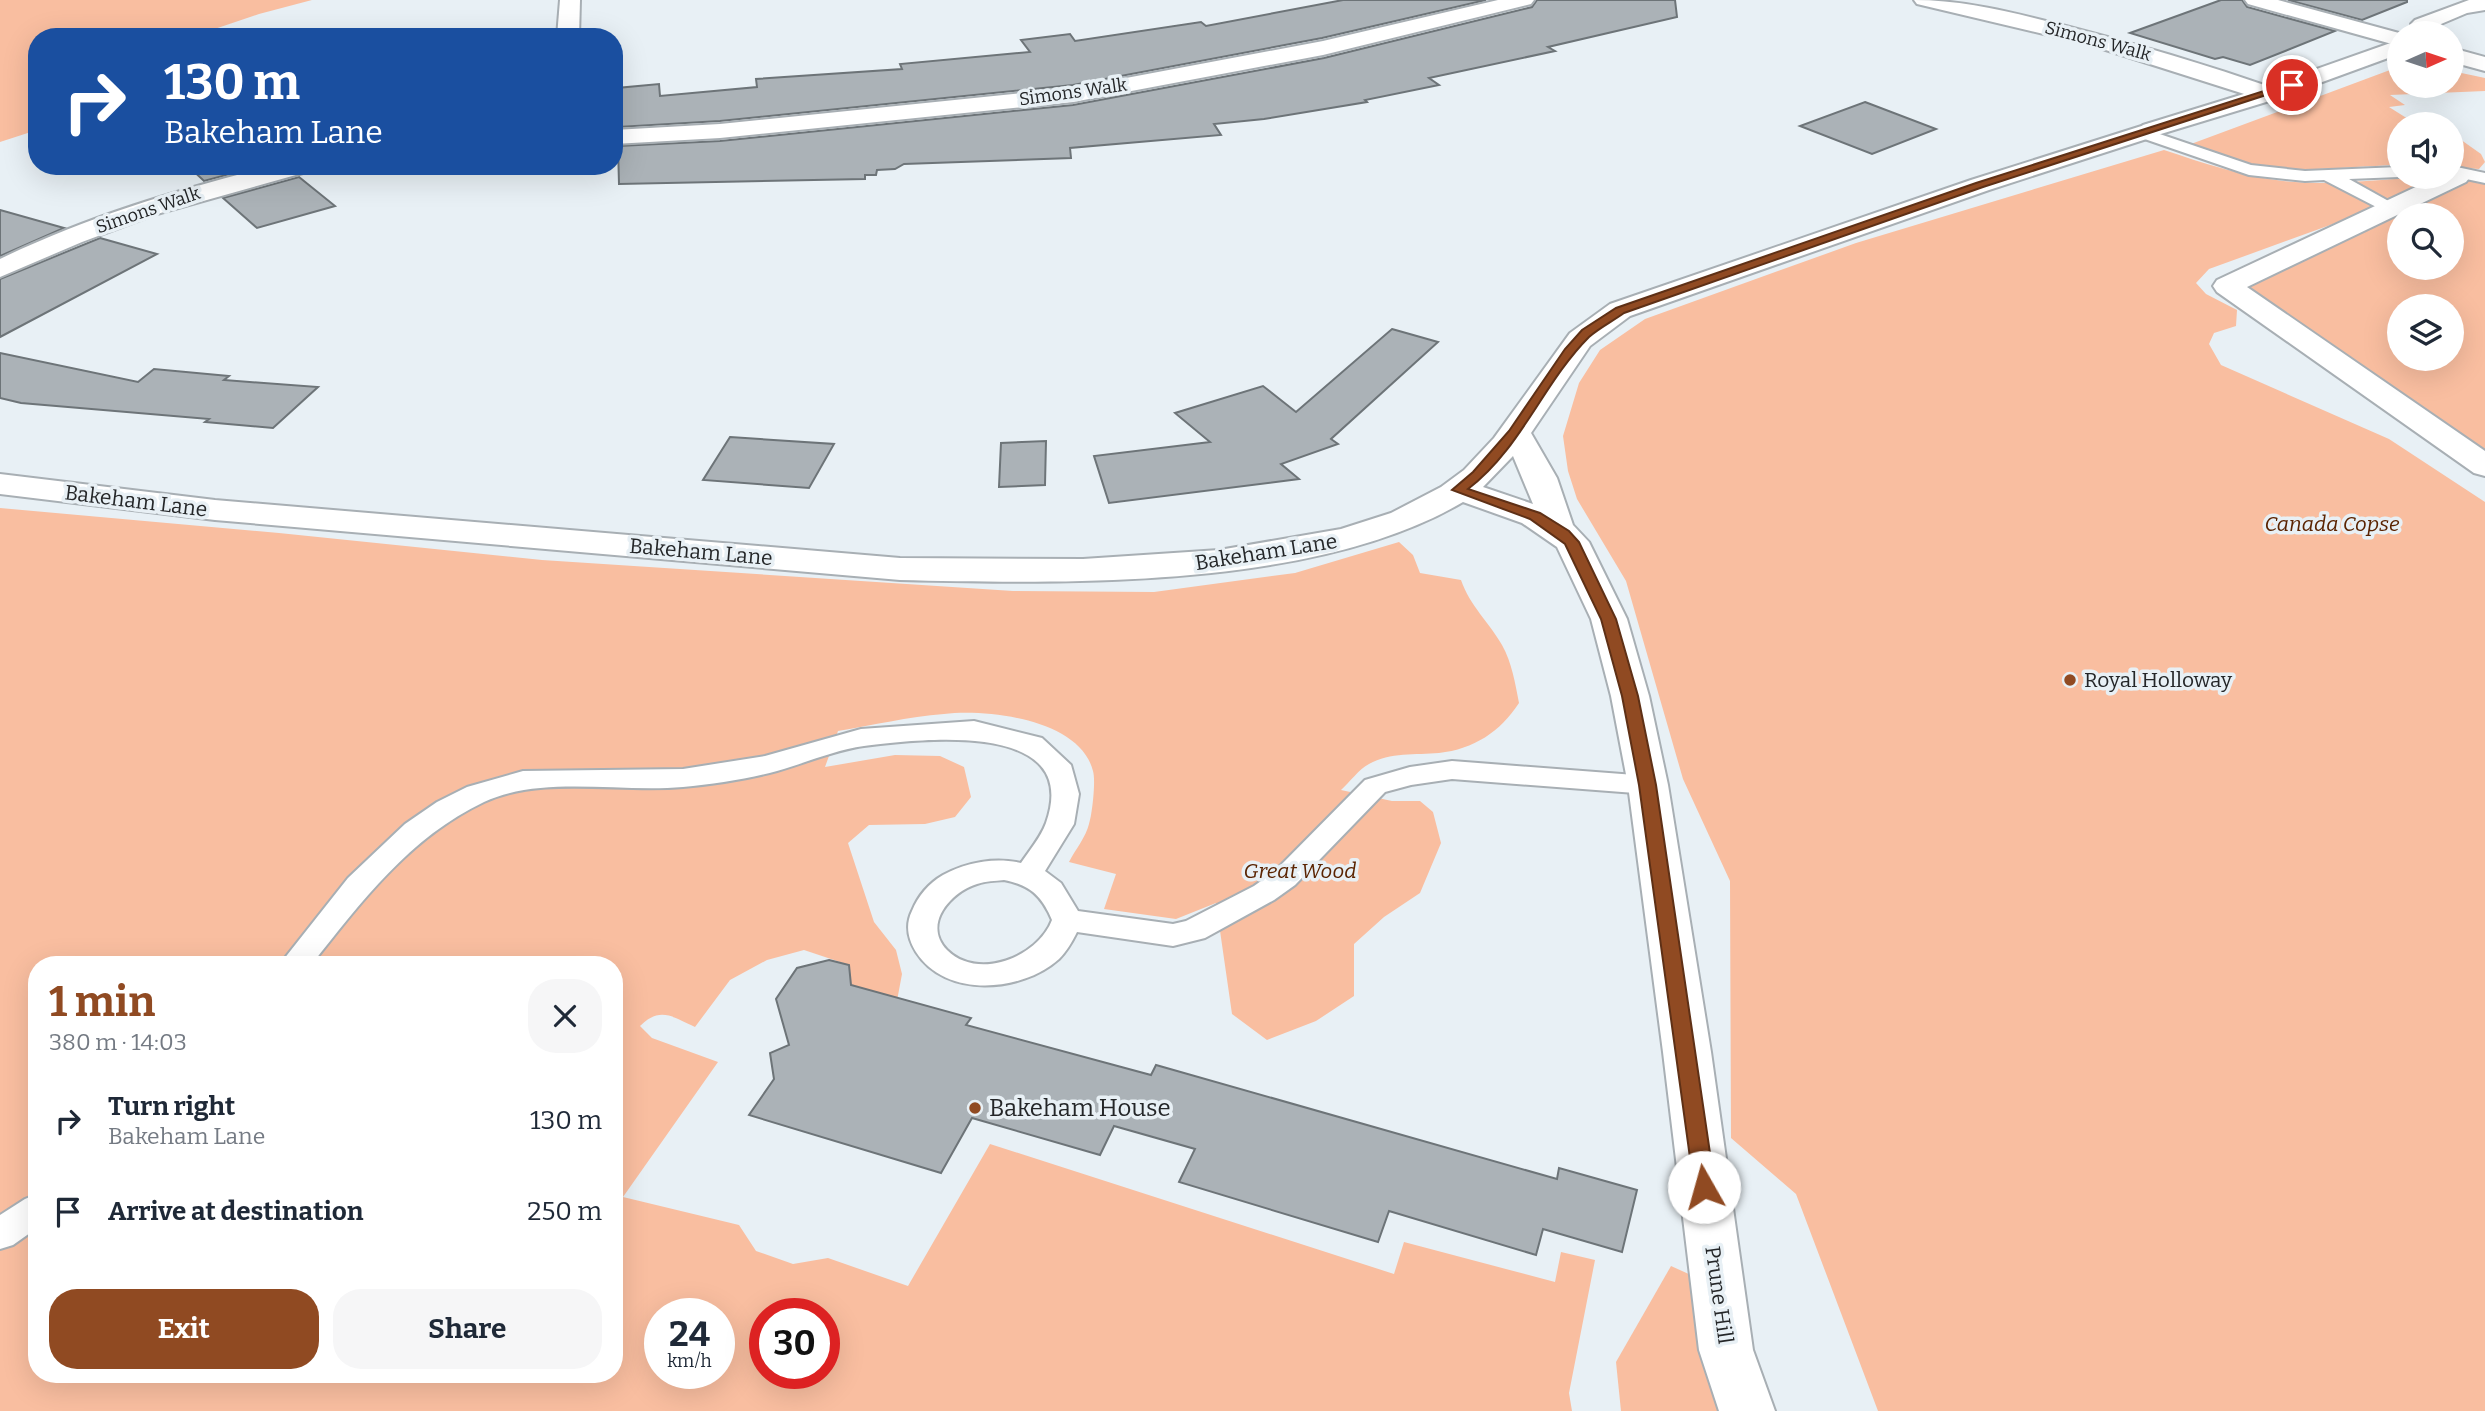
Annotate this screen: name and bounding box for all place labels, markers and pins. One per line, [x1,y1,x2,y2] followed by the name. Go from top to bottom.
[2262,55,2322,115] pin
[2084,667,2233,693] place label: Royal Holloway
[2062,672,2078,688] marker: Royal Holloway
[989,1094,1171,1122] place label: Bakeham House
[967,1100,983,1116] marker: Bakeham House

